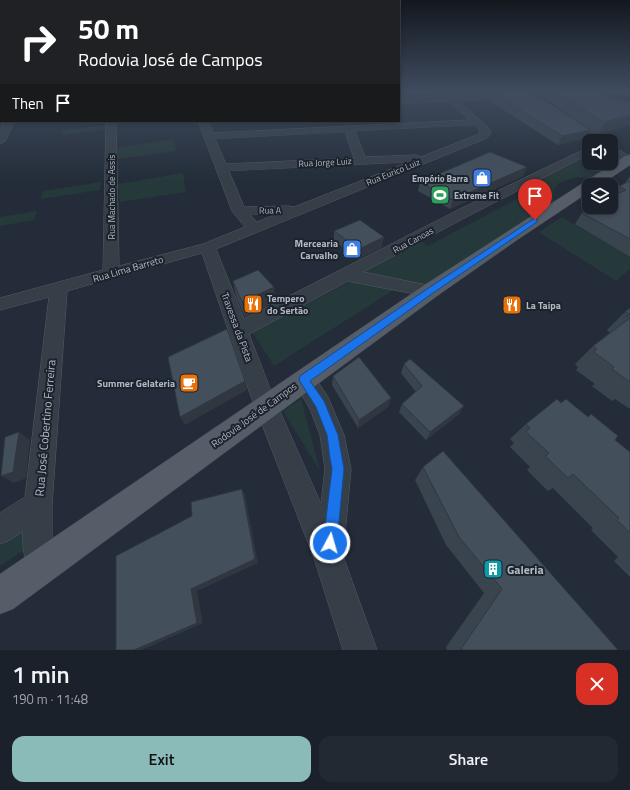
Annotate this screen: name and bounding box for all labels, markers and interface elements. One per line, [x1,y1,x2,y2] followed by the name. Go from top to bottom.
[78,7,139,50] text: 50 m
[12,16,64,68] icon: right
[78,46,263,73] text: Rodovia José de Campos
[12,92,44,115] text: Then
[52,92,74,114] icon: arrive
[582,134,618,214] map controls
[582,134,618,170] button: sound
[298,154,352,170] street label: Rua Jorge Luiz
[105,155,118,239] street label: Rua Machado de Assis
[364,155,422,189] street label: Rua Eurico Luiz
[471,167,493,189] shop icon: Empório Barra
[412,172,468,185] place label: Empório Barra
[582,178,618,214] button: layers
[518,179,552,220] pin
[429,184,451,206] sports icon: Extreme Fit
[524,185,546,207] icon: arrive
[454,189,500,202] place label: Extreme Fit
[259,203,282,217] street label: Rua A
[390,224,436,256] street label: Rua Canoas
[295,236,338,263] place label: Mercearia Carvalho
[341,238,363,260] shop icon: Mercearia Carvalho
[91,252,165,286] street label: Rua Lima Barreto
[217,290,257,364] street label: Travessa da Pista
[267,291,308,318] place label: Tempero do Sertão
[242,293,264,315] restaurant icon: Tempero do Sertão
[501,294,523,316] restaurant icon: La Taipa
[526,298,561,313] place label: La Taipa
[30,359,60,497] street label: Rua José Cobertino Ferreira
[178,372,200,394] cafe icon: Summer Gelateria
[97,376,175,391] place label: Summer Gelateria
[208,379,300,451] street label: Rodovia José de Campos
[309,522,351,564] position arrow
[482,558,504,580] building icon: Galeria
[507,560,544,579] place label: Galeria
[12,656,70,692] text: 1 min
[576,663,618,705] button: close
[12,689,88,709] text: 190 m · 11:48
[12,736,311,782] button: Exit
[319,736,618,782] button: Share

